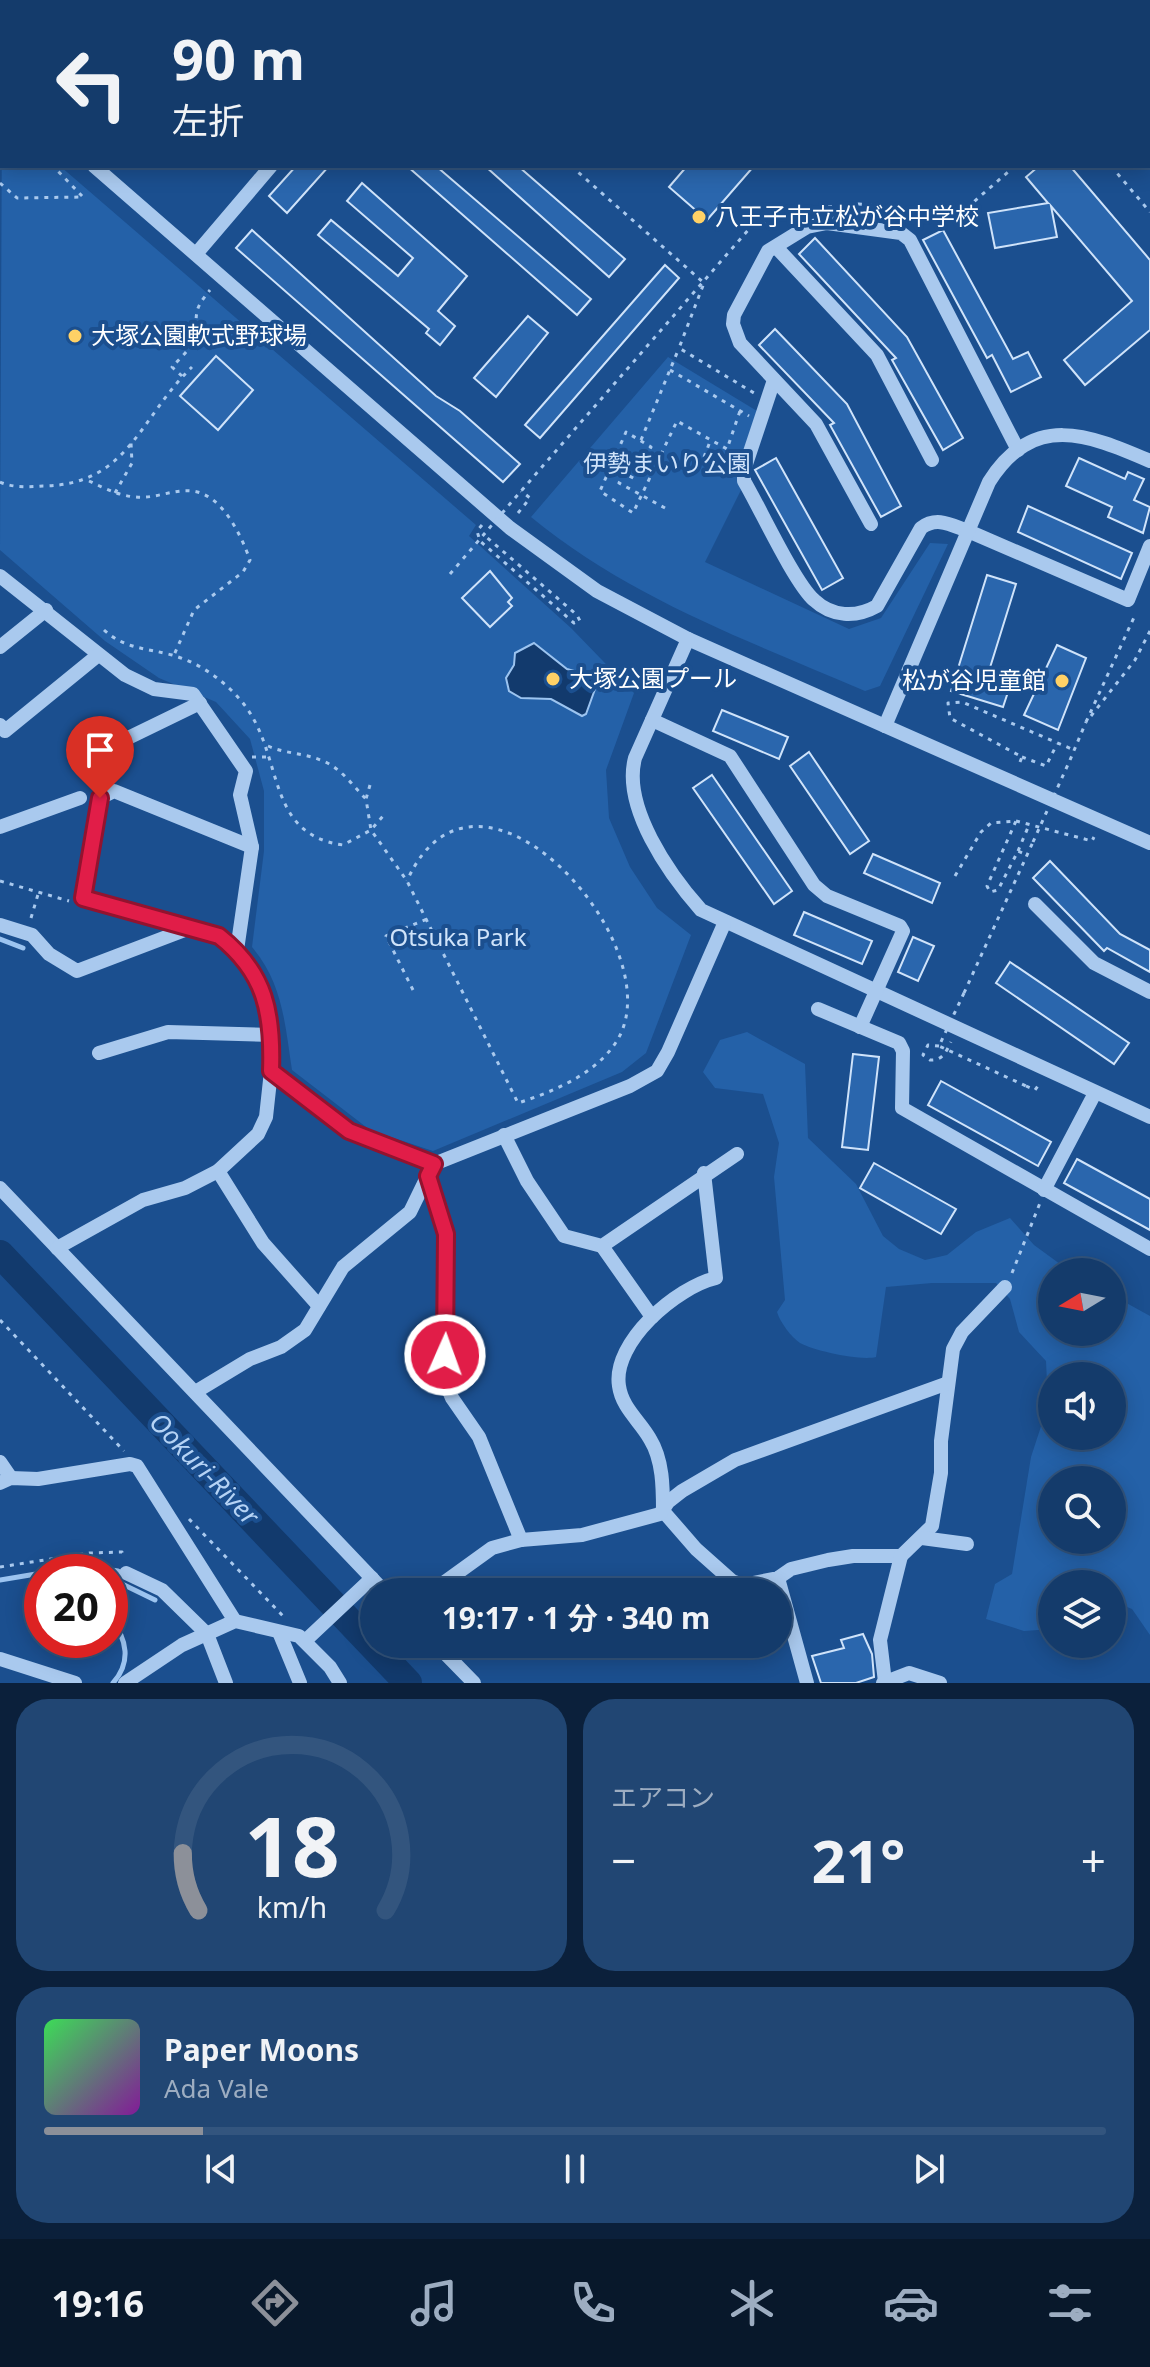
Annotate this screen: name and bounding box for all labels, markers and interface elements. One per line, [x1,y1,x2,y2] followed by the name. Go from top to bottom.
[172,20,305,96] text: 90 m
[40,32,144,136] icon: left
[172,96,244,145] text: 左折
[715,199,979,232] place label: 八王子市立松が谷中学校
[690,208,708,226] marker: 八王子市立松が谷中学校
[91,318,307,351] place label: 大塚公園軟式野球場
[66,327,84,345] marker: 大塚公園軟式野球場
[583,446,751,479] park label: 伊勢まいり公園
[569,661,737,694] place label: 大塚公園プール
[902,663,1046,696] place label: 松が谷児童館
[544,670,562,688] marker: 大塚公園プール
[1053,672,1071,690] marker: 松が谷児童館
[66,716,134,798] pin
[78,728,122,772] icon: arrive
[390,920,527,953] park label: Otsuka Park
[1038,1258,1126,1346] north arrow
[1038,1258,1126,1658] map controls
[403,1313,487,1397] position arrow
[1038,1362,1126,1450] button: sound
[142,1404,269,1534] water label: Ookuri-River
[1038,1466,1126,1554] button: search
[24,1554,128,1658] speed limit sign: 20
[1038,1570,1126,1658] button: layers
[442,1597,710,1638] text: 19:17 · 1 分 · 340 m
[611,1779,715,1815] text: エアコン
[244,1788,339,1901] text: 18
[811,1819,906,1901] text: 21°
[611,1830,636,1890] text: −
[1081,1830,1106,1890] text: +
[256,1887,327,1926] text: km/h
[164,2029,359,2070] text: Paper Moons
[164,2070,269,2106] text: Ada Vale
[199,2147,243,2191] icon: previous
[553,2147,597,2191] icon: pause
[907,2147,951,2191] icon: next
[247,2275,303,2331] icon: directions
[406,2275,462,2331] icon: music
[565,2275,621,2331] icon: phone
[724,2275,780,2331] icon: climate
[883,2275,939,2331] icon: car
[1042,2275,1098,2331] icon: filters
[52,2279,144,2328] text: 19:16

